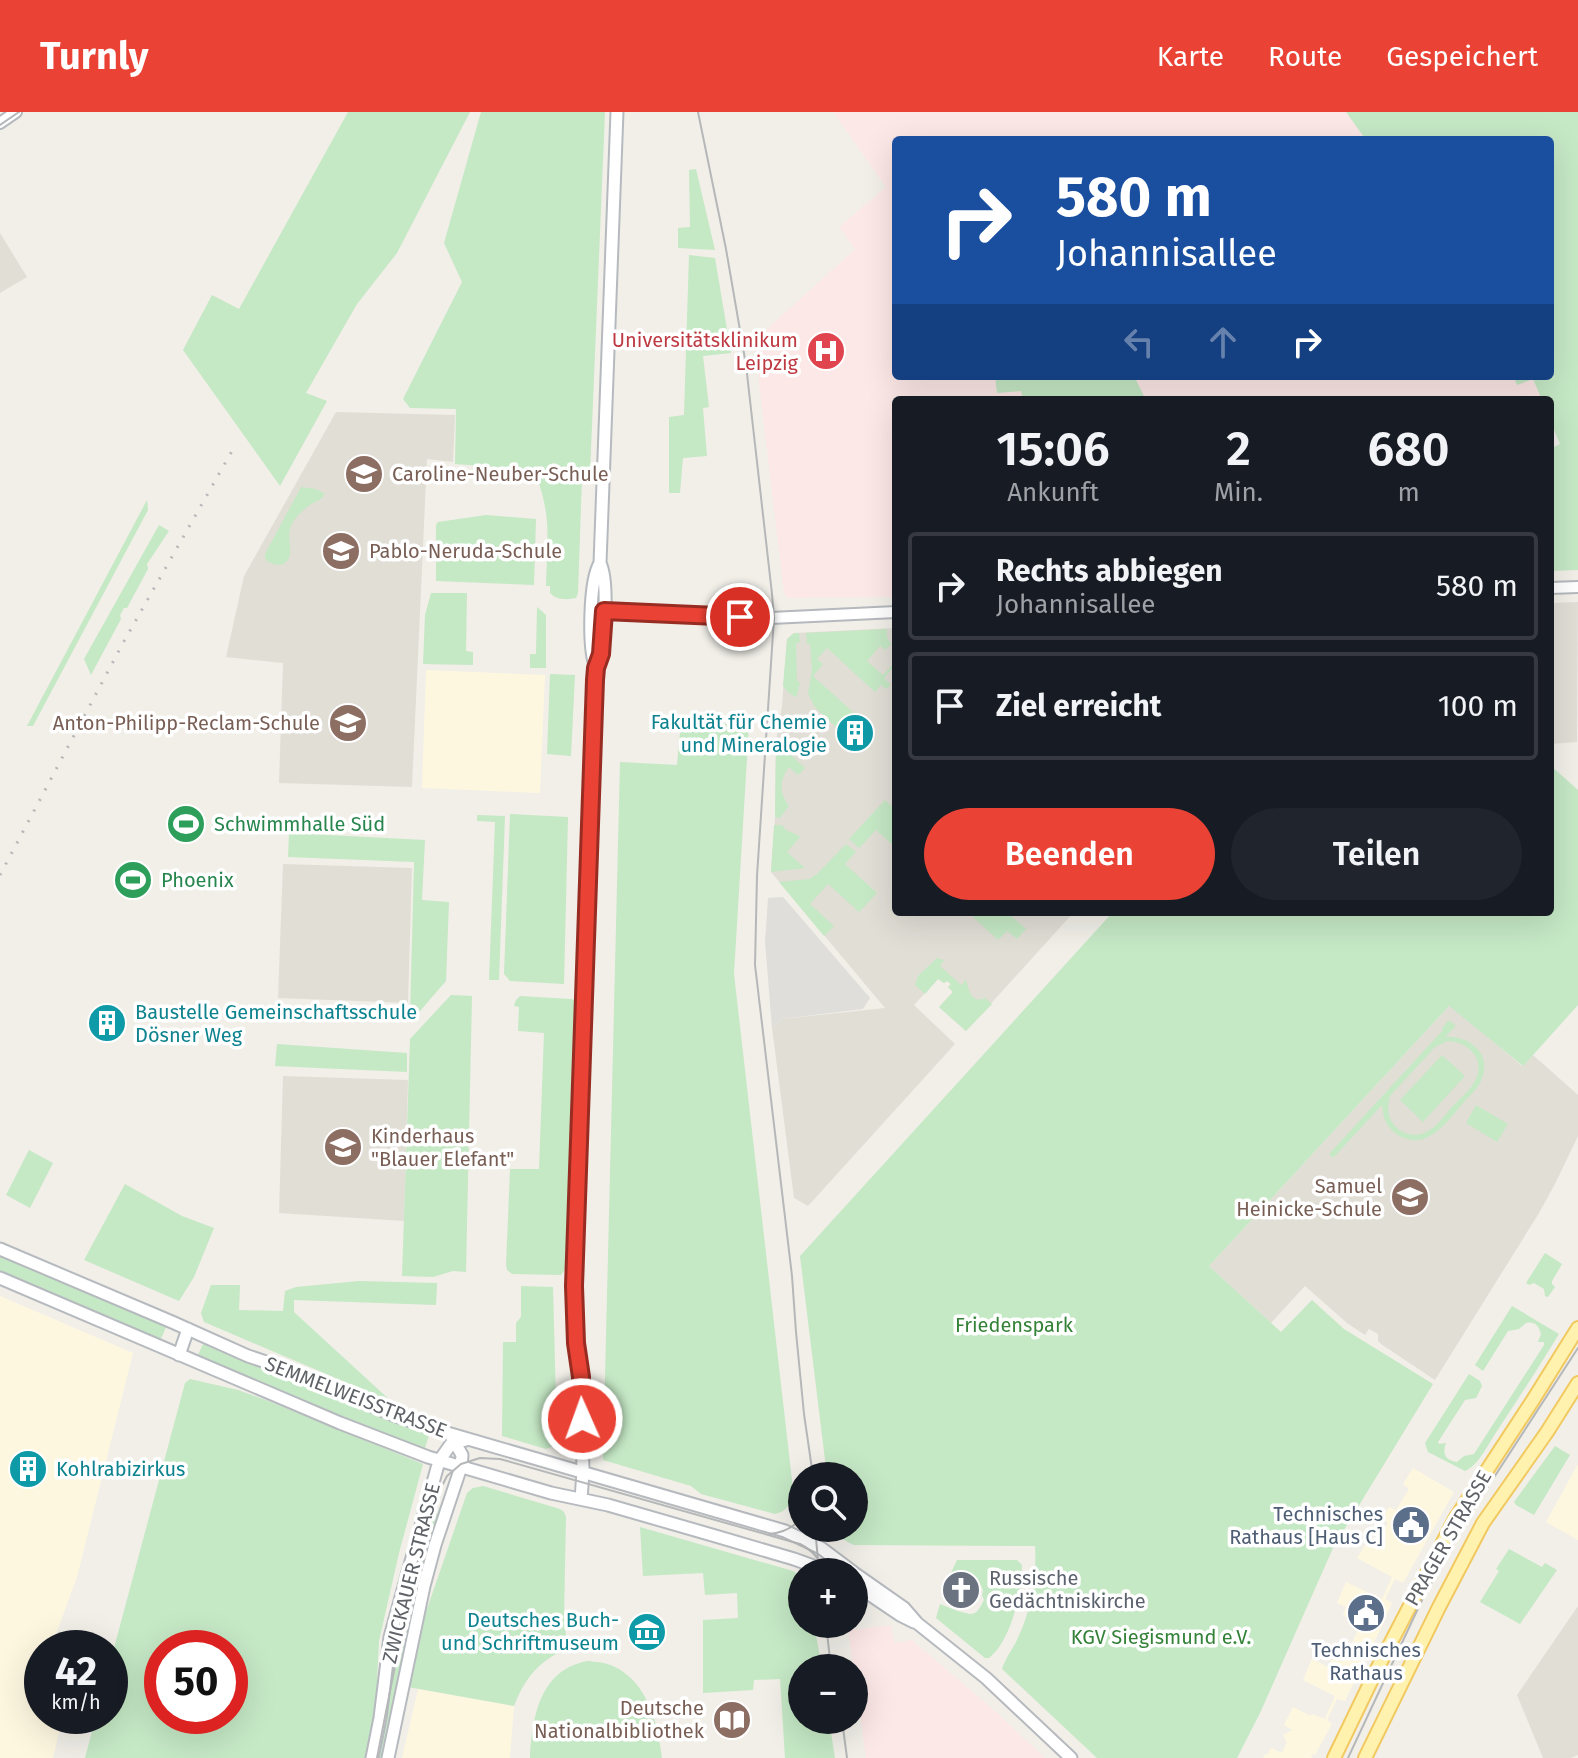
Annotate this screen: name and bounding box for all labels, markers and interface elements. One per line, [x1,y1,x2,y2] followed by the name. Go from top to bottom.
[40,33,149,79] text: Turnly
[1157,40,1224,73] text: Karte
[1268,40,1342,73] text: Route
[1386,40,1538,73] text: Gespeichert
[1056,164,1212,231] text: 580 m
[924,168,1028,272] icon: right
[1056,232,1277,276] text: Johannisallee
[1117,320,1161,364] icon: left
[1201,320,1245,364] icon: ahead
[1285,320,1329,364] icon: right
[612,328,799,375] place label: Universitätsklinikum Leipzig
[805,330,847,372] hospital icon: Universitätsklinikum Leipzig
[996,420,1110,478] text: 15:06
[1226,420,1251,478] text: 2
[1368,420,1450,478] text: 680
[343,453,385,495] school or university icon: Caroline-Neuber-Schule
[392,462,609,486] place label: Caroline-Neuber-Schule
[1007,477,1099,508] text: Ankunft
[1214,477,1263,508] text: Min.
[1397,477,1420,508] text: m
[320,530,362,572] school or university icon: Pablo-Neruda-Schule
[369,539,562,563] place label: Pablo-Neruda-Schule
[996,553,1223,589] text: Rechts abbiegen
[928,564,972,608] icon: right
[1436,568,1518,604] text: 580 m
[706,583,774,651] pin
[996,589,1156,620] text: Johannisallee
[718,595,762,639] icon: arrive
[928,684,972,728] icon: arrive
[996,688,1161,724] text: Ziel erreicht
[1438,688,1518,724] text: 100 m
[327,702,369,744] school or university icon: Anton-Philipp-Reclam-Schule
[651,710,827,757] place label: Fakultät für Chemie und Mineralogie
[53,711,320,735] place label: Anton-Philipp-Reclam-Schule
[834,712,876,754] building icon: Fakultät für Chemie und Mineralogie
[165,803,207,845] sports icon: Schwimmhalle Süd
[924,808,1215,900] button: Beenden
[1231,808,1522,900] button: Teilen
[214,812,385,836] place label: Schwimmhalle Süd
[112,859,154,901] sports icon: Phoenix
[161,868,234,892] place label: Phoenix
[135,1000,417,1047] place label: Baustelle Gemeinschaftsschule Dösner Weg
[86,1002,128,1044] building icon: Baustelle Gemeinschaftsschule Dösner Weg
[371,1124,514,1171] place label: Kinderhaus "Blauer Elefant"
[322,1126,364,1168] school or university icon: Kinderhaus "Blauer Elefant"
[1236,1174,1382,1221] place label: Samuel Heinicke-Schule
[1389,1176,1431,1218] school or university icon: Samuel Heinicke-Schule
[955,1313,1074,1337] park label: Friedenspark
[262,1351,450,1443] street label: SEMMELWEISSTRASSE
[540,1377,624,1461] position arrow
[7,1448,49,1490] building icon: Kohlrabizirkus
[56,1457,185,1481] place label: Kohlrabizirkus
[788,1462,868,1734] map controls
[788,1462,868,1542] button: search
[1400,1466,1496,1610] street label: PRAGER STRASSE
[377,1480,445,1666] street label: ZWICKAUER STRASSE
[1229,1502,1383,1549] place label: Technisches Rathaus [Haus C]
[1390,1504,1432,1546] public building icon: Technisches Rathaus [Haus C]
[788,1558,868,1638] button: +
[989,1566,1146,1613] place label: Russische Gedächtniskirche
[940,1569,982,1611] church icon: Russische Gedächtniskirche
[1345,1592,1387,1634] public building icon: Technisches Rathaus
[441,1608,619,1655] place label: Deutsches Buch- und Schriftmuseum
[626,1611,668,1653] museum icon: Deutsches Buch- und Schriftmuseum
[1071,1625,1251,1649] park label: KGV Siegismund e.V.
[144,1630,248,1734] speed limit sign: 50
[1311,1638,1421,1685] place label: Technisches Rathaus
[55,1648,97,1696] text: 42
[788,1654,868,1734] button: −
[51,1690,101,1714] text: km/h
[534,1696,705,1743] place label: Deutsche Nationalbibliothek
[711,1699,753,1741] library icon: Deutsche Nationalbibliothek

